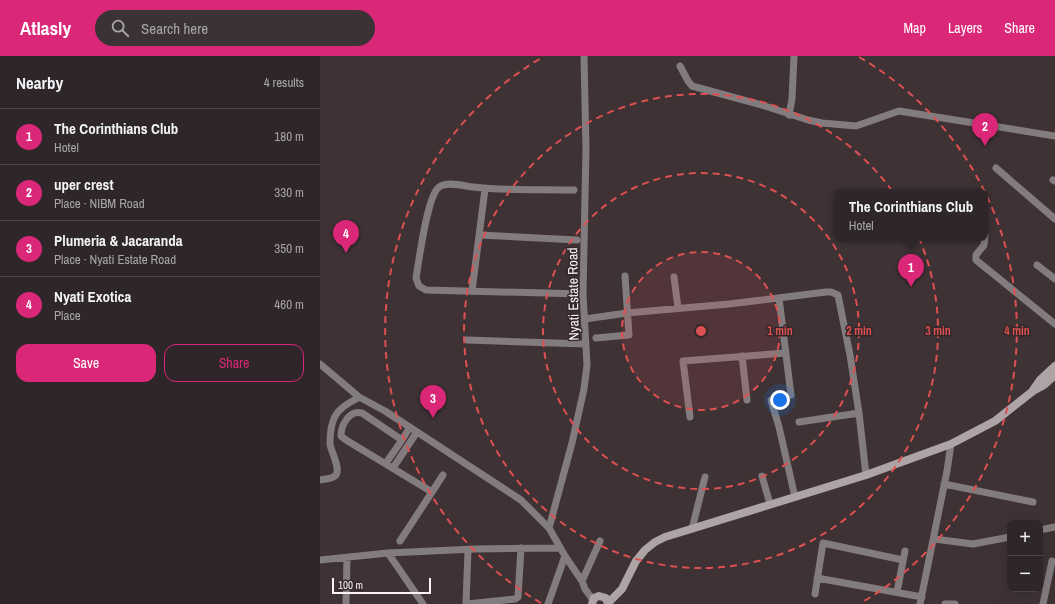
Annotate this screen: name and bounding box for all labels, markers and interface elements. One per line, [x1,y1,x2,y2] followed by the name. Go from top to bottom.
[95,10,375,46] search box
[20,15,71,41] text: Atlasly
[109,17,131,39] icon: search
[141,18,208,39] text: Search here
[904,19,926,37] text: Map
[948,19,982,37] text: Layers
[1004,19,1035,37] text: Share
[16,71,63,94] text: Nearby
[264,74,304,91] text: 4 results
[972,113,998,146] pin: 2
[54,118,178,139] text: The Corinthians Club
[26,128,32,145] text: 1
[274,128,304,145] text: 180 m
[54,139,79,156] text: Hotel
[54,174,113,195] text: uper crest
[26,184,32,201] text: 2
[274,184,304,201] text: 330 m
[834,189,988,241] popup
[54,195,145,212] text: Place · NIBM Road
[849,196,973,217] text: The Corinthians Club
[849,217,874,234] text: Hotel
[333,220,359,253] pin: 4
[54,230,183,251] text: Plumeria & Jacaranda
[26,240,32,257] text: 3
[274,240,304,257] text: 350 m
[563,247,583,341] street label: Nyati Estate Road
[54,251,176,268] text: Place · Nyati Estate Road
[898,254,924,287] pin: 1
[54,286,131,307] text: Nyati Exotica
[26,296,32,313] text: 4
[274,296,304,313] text: 460 m
[54,307,81,324] text: Place
[767,323,793,339] text: 1 min
[846,323,872,339] text: 2 min
[925,323,951,339] text: 3 min
[1004,323,1030,339] text: 4 min
[694,324,708,338] centre of rings
[16,344,156,382] button: Save
[164,344,304,382] button: Share
[420,385,446,418] pin: 3
[770,390,790,410] your location
[1007,520,1043,592] map controls
[1007,520,1043,556] button: +
[1007,556,1043,592] button: −
[332,576,431,595] scale bar
[338,578,363,592] text: 100 m

